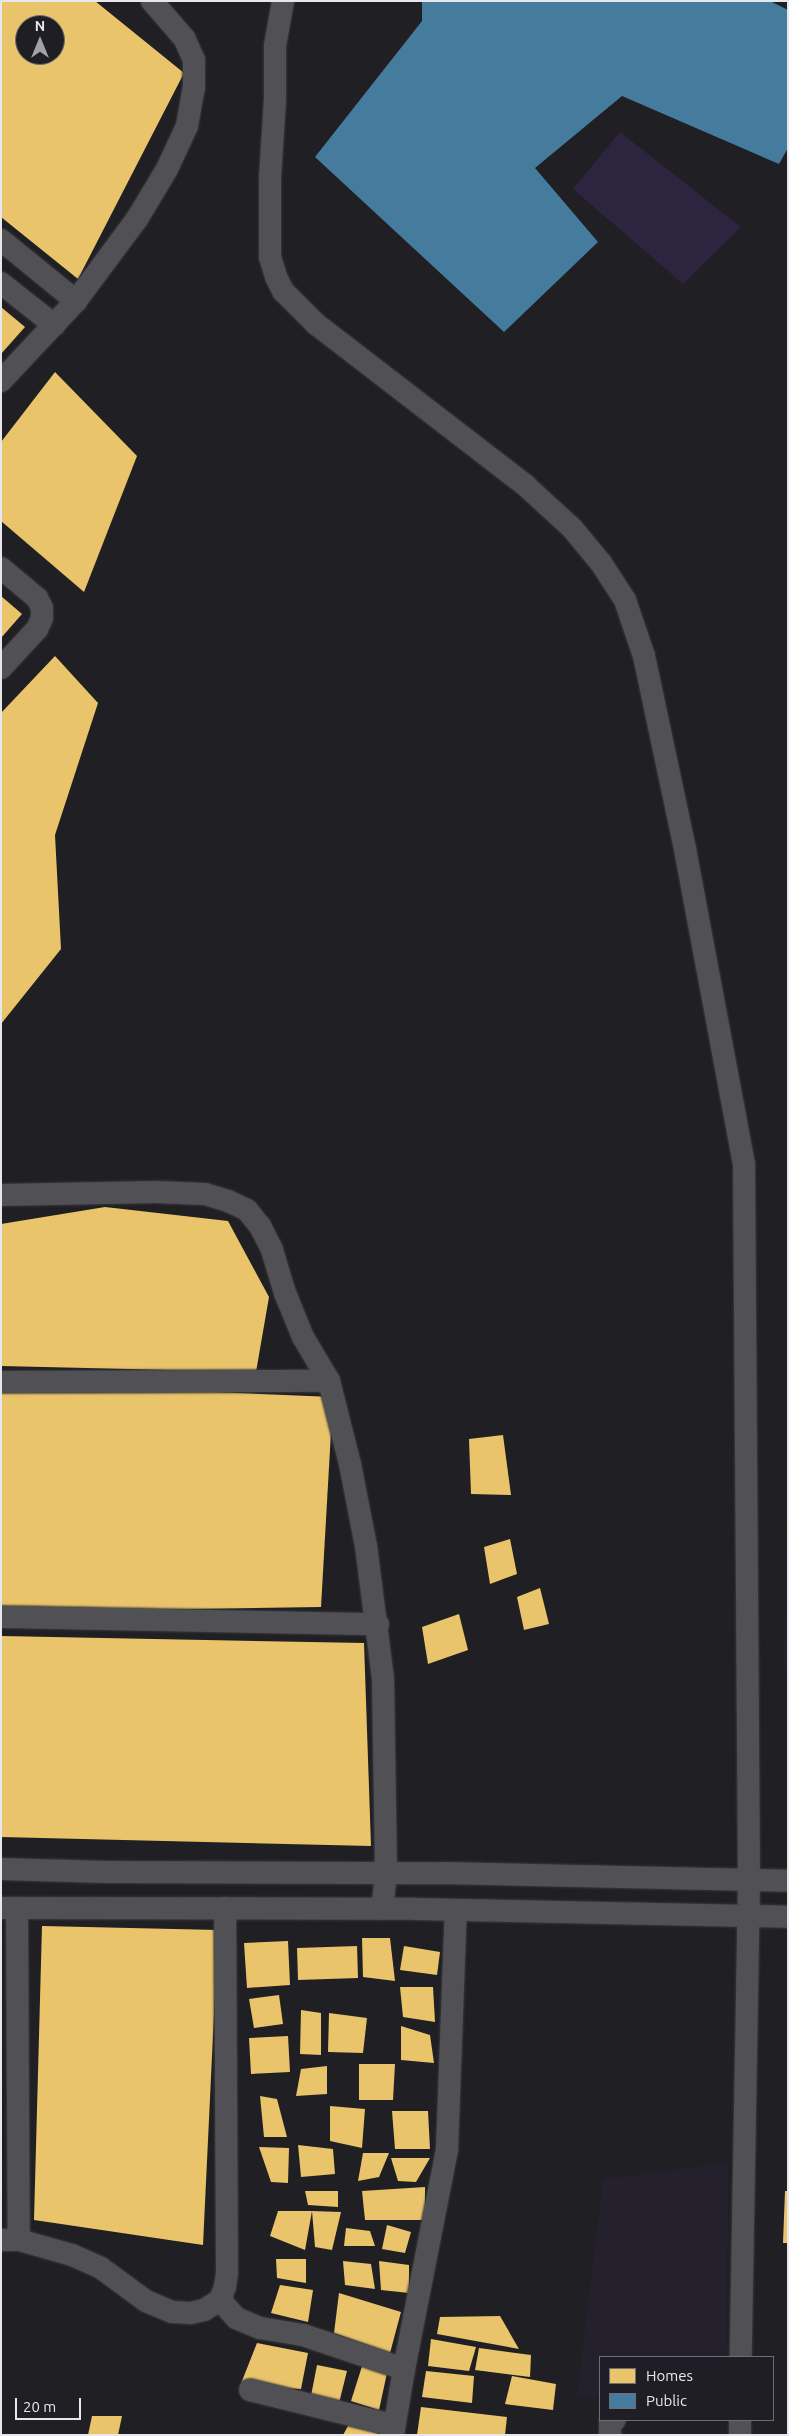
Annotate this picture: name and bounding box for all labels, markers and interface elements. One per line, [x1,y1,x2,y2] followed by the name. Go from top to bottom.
[15,15,65,65] north arrow
[35,18,45,34] text: N
[599,2356,774,2421] legend
[646,2367,693,2384] text: Homes
[18,2388,84,2420] scale bar
[646,2392,687,2409] text: Public
[23,2398,56,2415] text: 20 m

